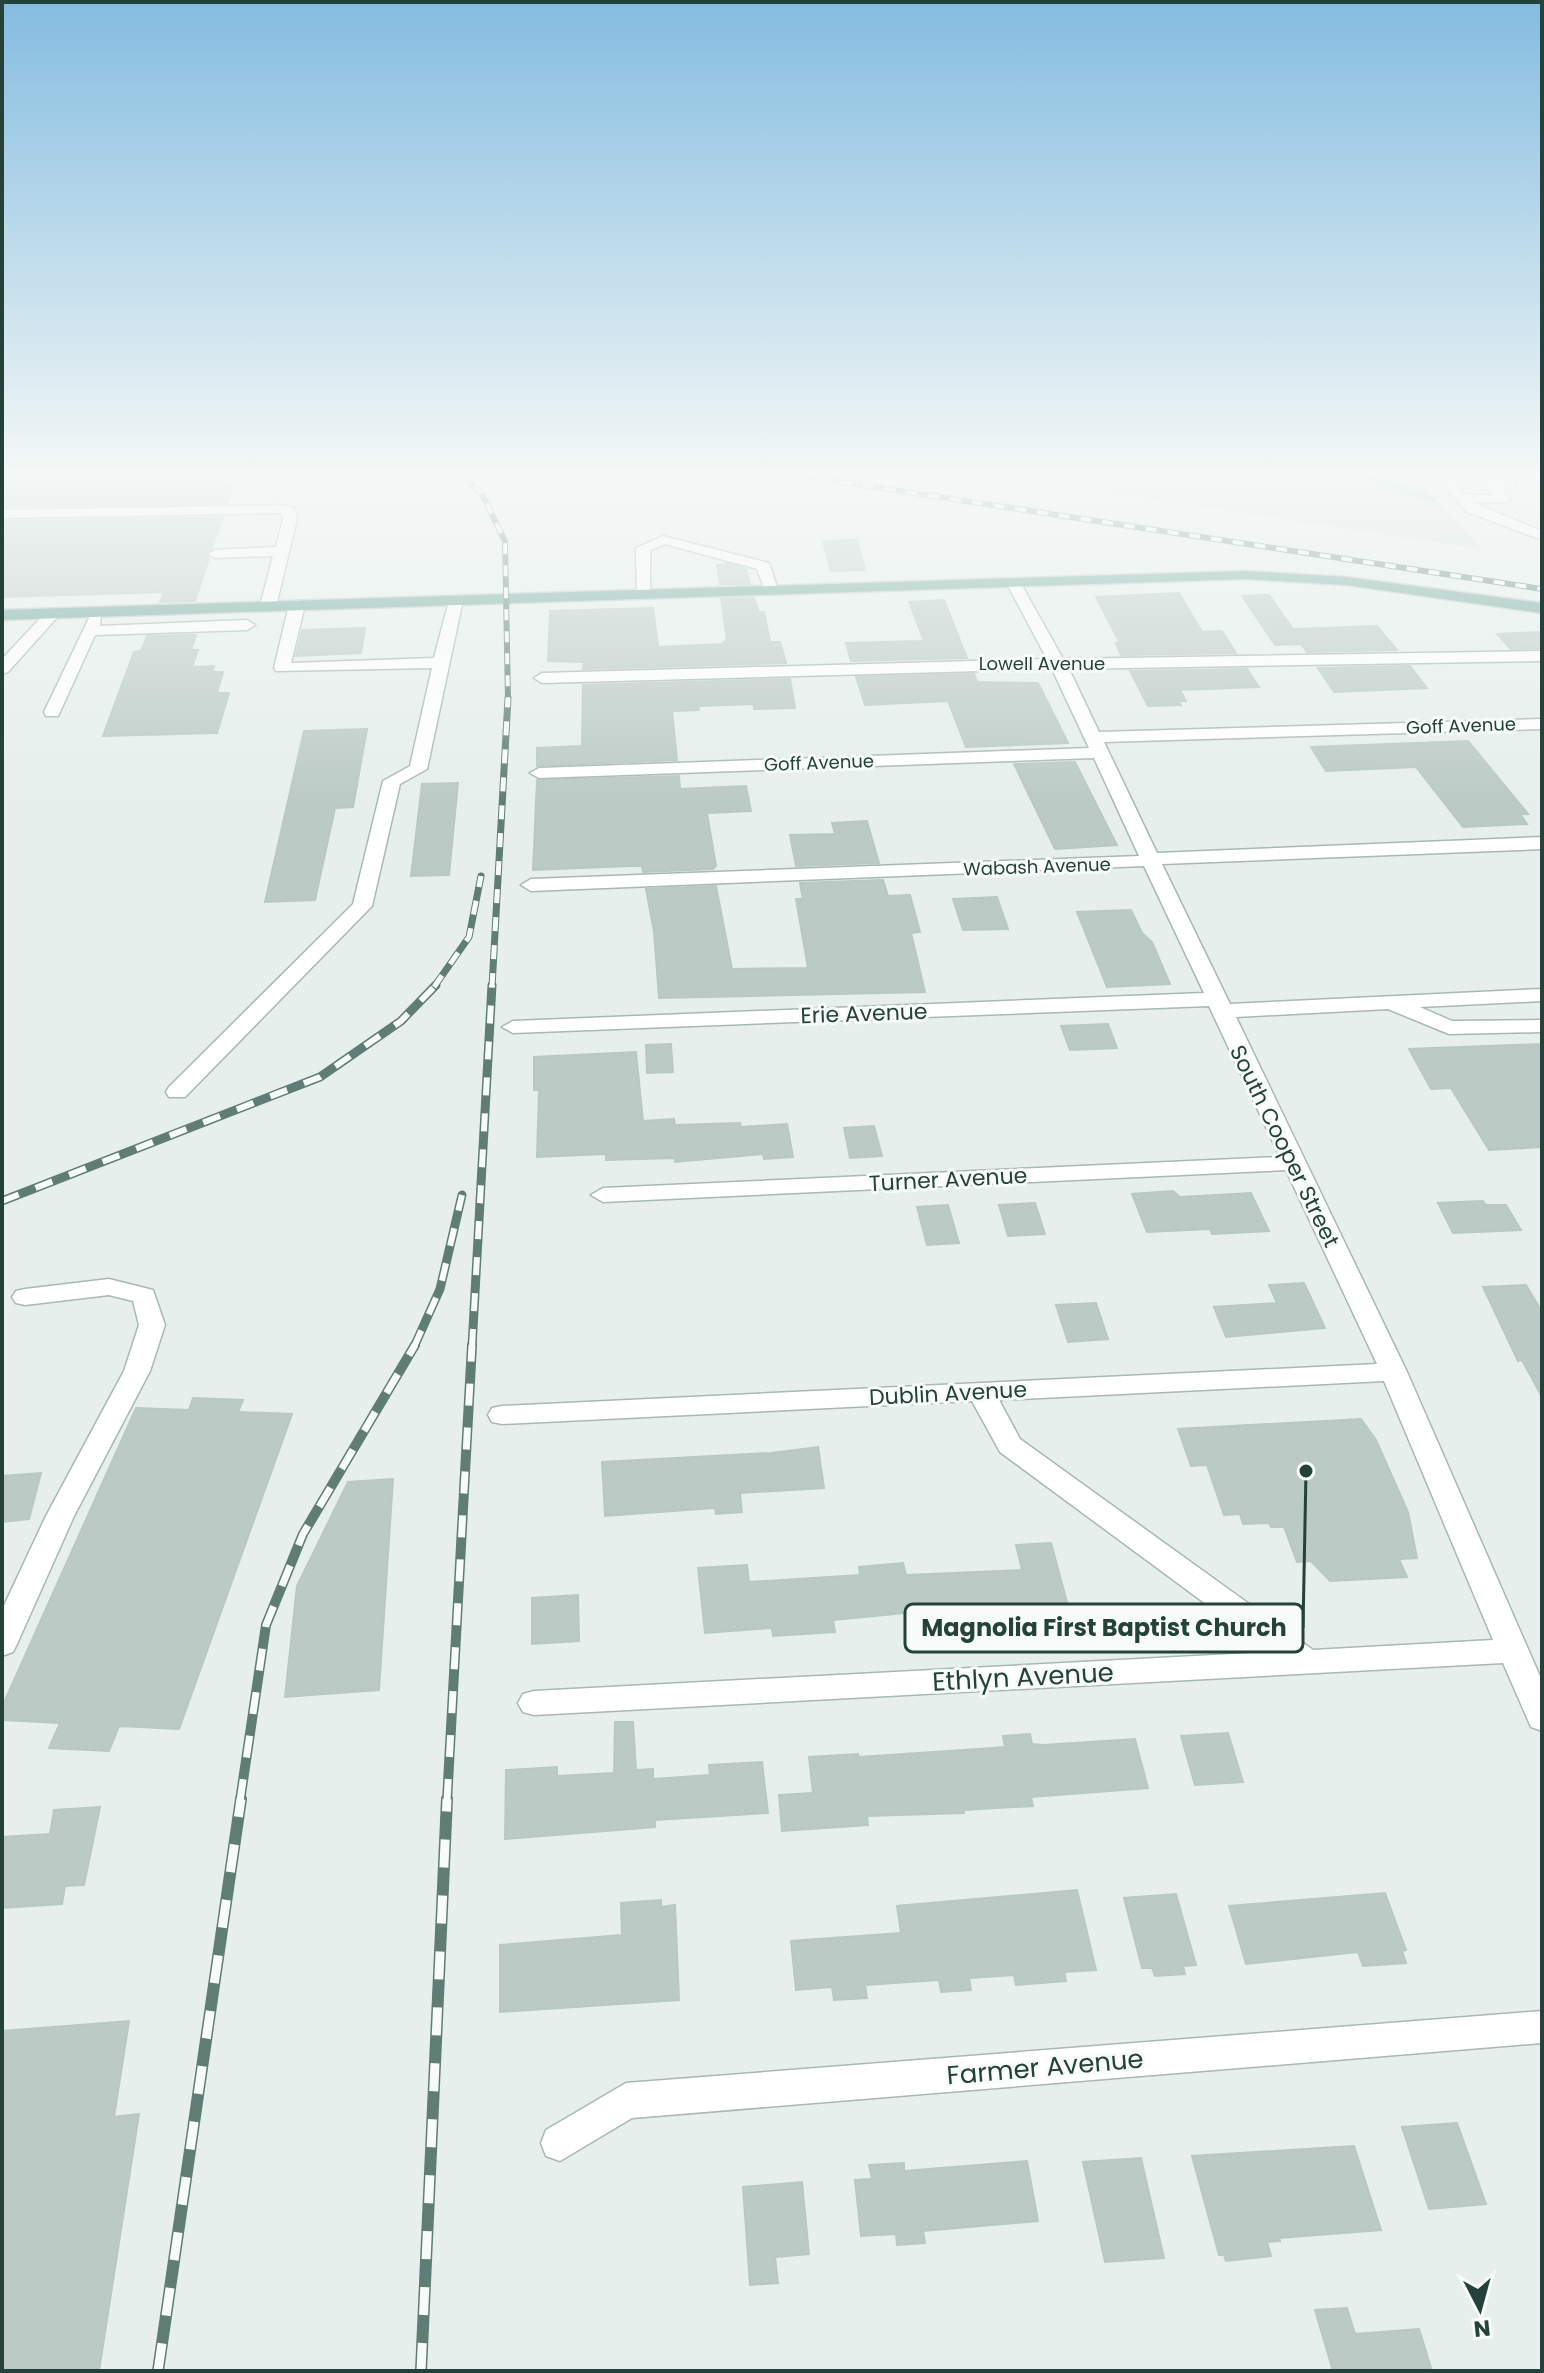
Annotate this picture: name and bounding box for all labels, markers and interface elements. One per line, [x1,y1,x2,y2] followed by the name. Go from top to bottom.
[979,651,1105,676] street label: Lowell Avenue
[1406,711,1516,740] street label: Goff Avenue
[764,748,874,777] street label: Goff Avenue
[963,851,1111,882] street label: Wabash Avenue
[800,996,928,1031] street label: Erie Avenue
[1222,1040,1347,1252] street label: South Cooper Street
[868,1160,1028,1199] street label: Turner Avenue
[868,1374,1028,1413] street label: Dublin Avenue
[905,1604,1303,1652] callout: Magnolia First Baptist Church
[921,1611,1287,1644] text: Magnolia First Baptist Church
[931,1654,1115,1700] street label: Ethlyn Avenue
[945,2040,1145,2094] street label: Farmer Avenue
[1440,2269,1520,2349] north arrow
[1472,2312,1492,2345] text: N

